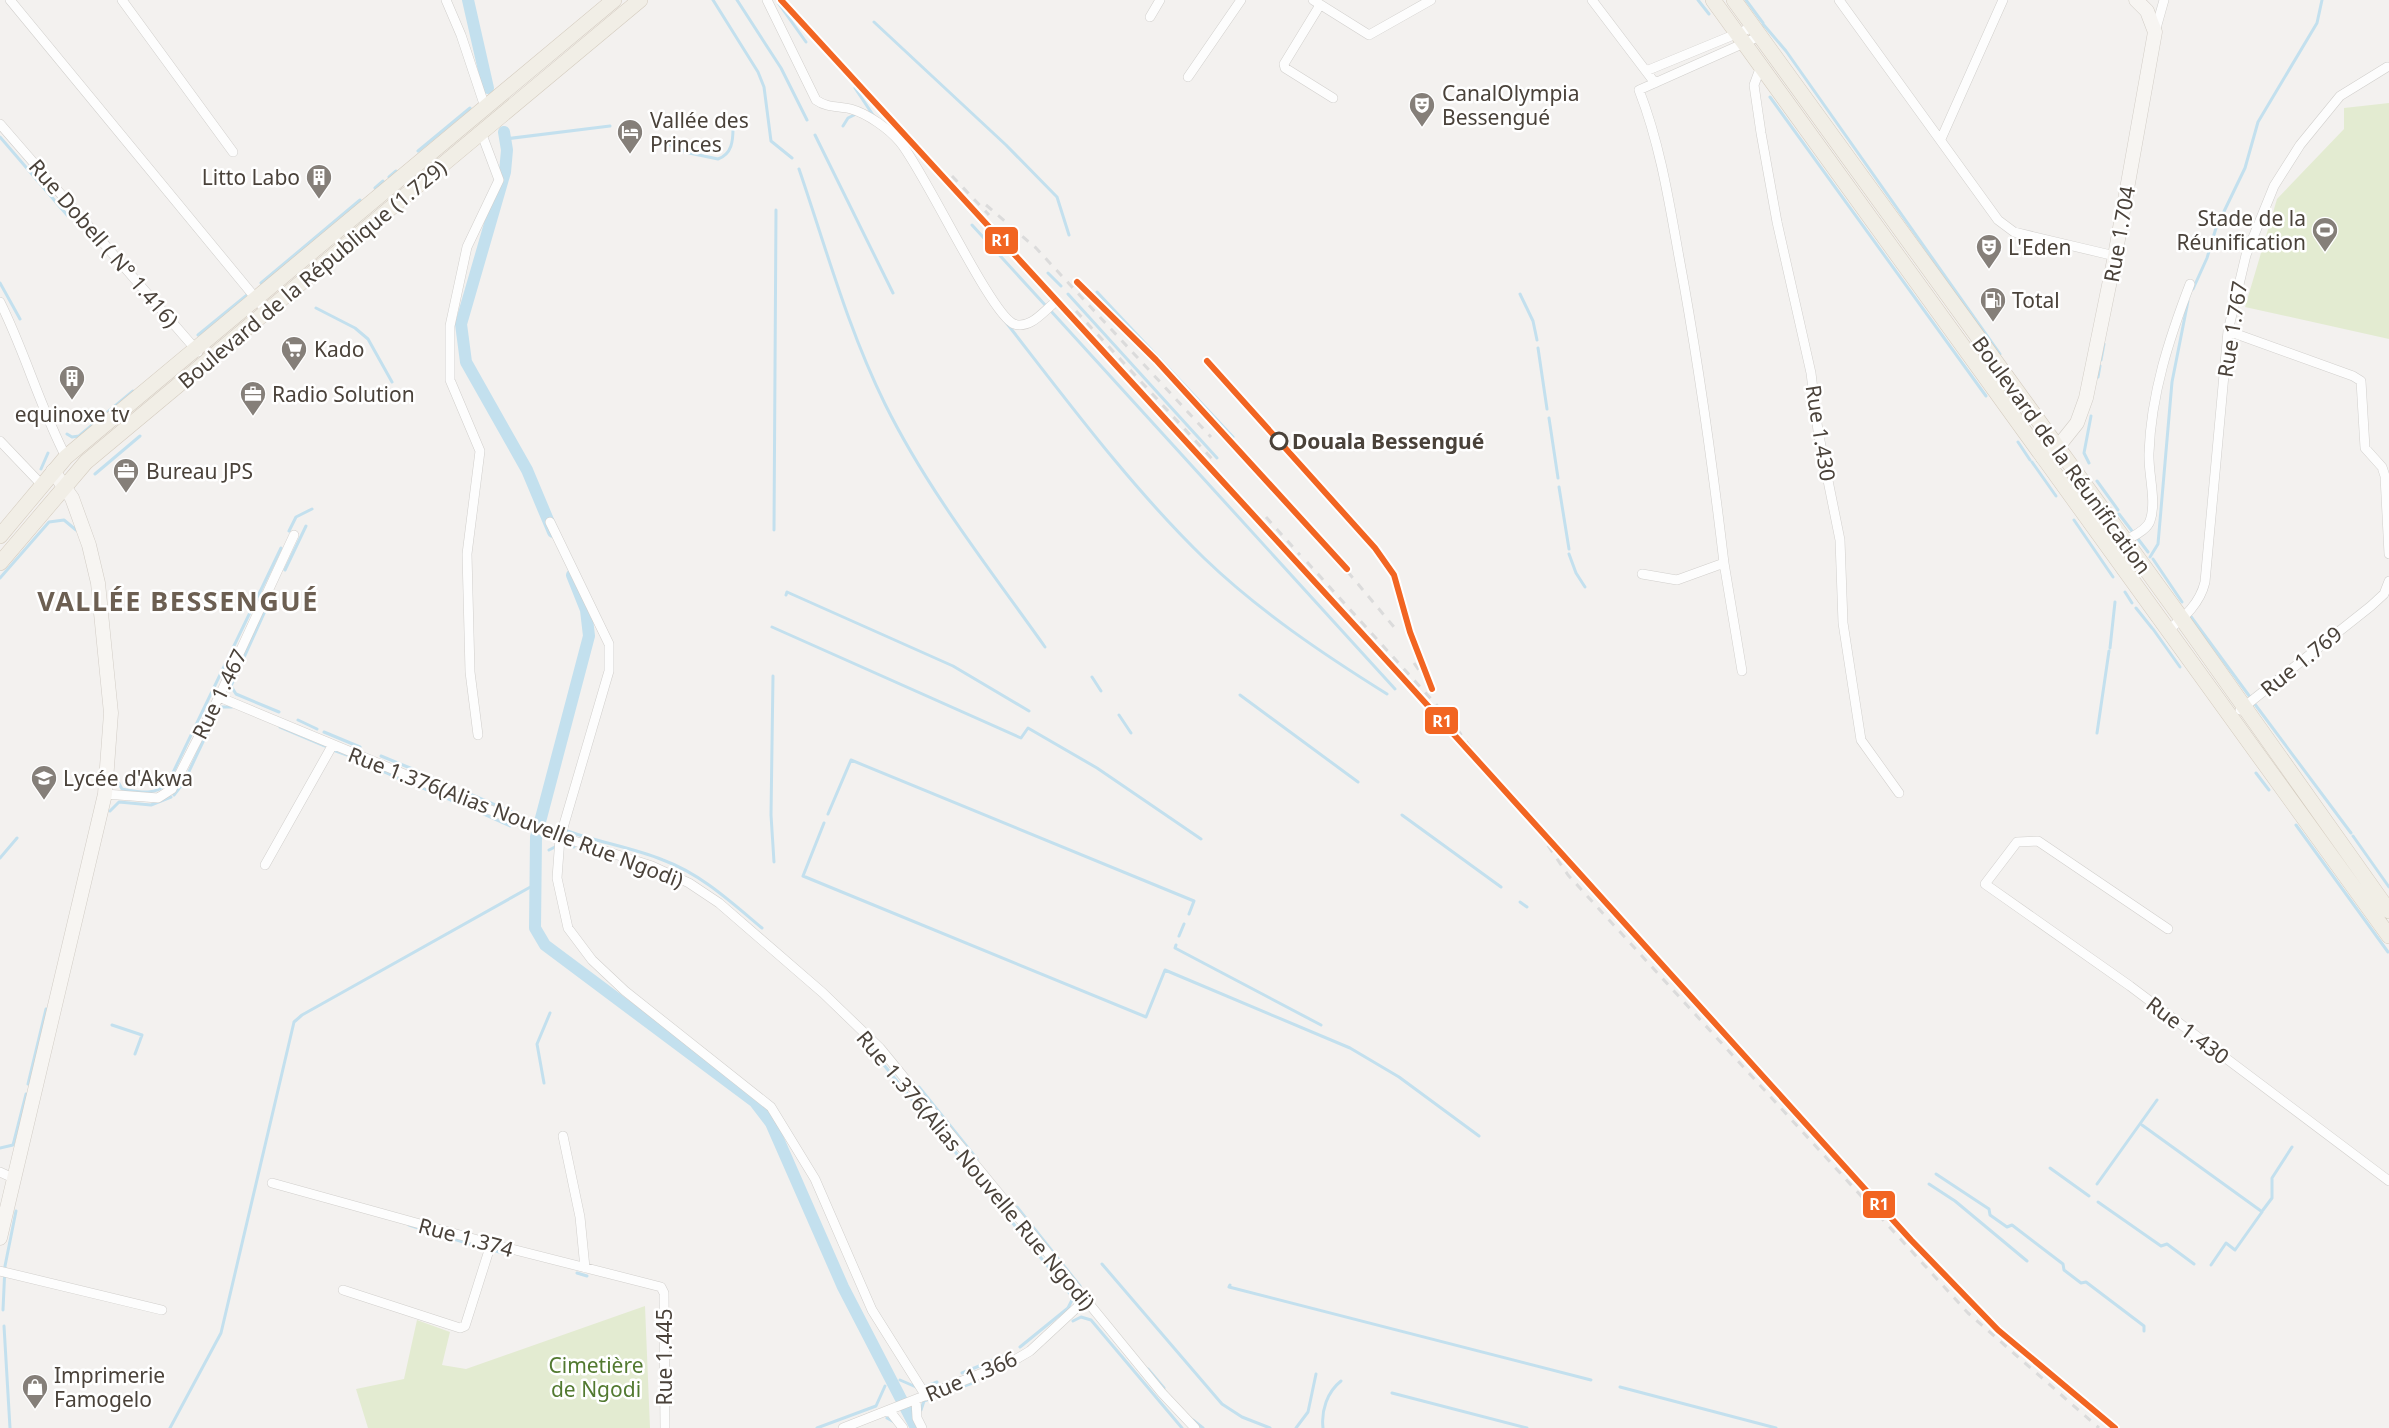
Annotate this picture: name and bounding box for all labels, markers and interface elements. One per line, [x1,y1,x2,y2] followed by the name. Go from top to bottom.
[1442,79,1580,131] place label: CanalOlympia Bessengué
[1407,90,1437,128] theatre icon: CanalOlympia Bessengué
[650,106,749,158] place label: Vallée des Princes
[615,117,645,155] hotel icon: Vallée des Princes
[23,153,185,333] street label: Rue Dobell ( N° 1.416)
[172,153,452,395] street label: Boulevard de la République (1.729)
[304,162,334,200] building icon: Litto Labo
[202,163,300,191] place label: Litto Labo
[2097,184,2141,284] street label: Rue 1.704
[2177,204,2306,256] place label: Stade de la Réunification
[2310,215,2340,253] sports icon: Stade de la Réunification
[984,226,1019,255] line badge: R1
[991,229,1011,251] text: R1
[1974,232,2004,270] theatre icon: L'Eden
[2008,233,2071,261] place label: L'Eden
[2211,279,2253,379] street label: Rue 1.767
[1978,285,2008,323] fuel station icon: Total
[2012,286,2060,314] place label: Total
[1966,330,2158,580] street label: Boulevard de la Réunification
[279,334,309,372] supermarket icon: Kado
[314,335,364,363] place label: Kado
[57,363,87,401] building icon: equinoxe tv
[238,379,268,417] office icon: Radio Solution
[272,380,415,408] place label: Radio Solution
[1800,383,1842,483] street label: Rue 1.430
[15,400,130,428] place label: equinoxe tv
[1292,427,1484,455] place label: Douala Bessengué
[1270,432,1288,450] marker: Douala Bessengué
[111,456,141,494] office icon: Bureau JPS
[146,457,253,485] place label: Bureau JPS
[37,582,319,619] district label: VALLÉE BESSENGUÉ
[2254,620,2348,702] street label: Rue 1.769
[185,644,253,744] street label: Rue 1.467
[1424,706,1459,735] line badge: R1
[1432,710,1452,732] text: R1
[344,740,688,894] street label: Rue 1.376(Alias Nouvelle Rue Ngodi)
[29,763,59,801] school or university icon: Lycée d'Akwa
[63,764,193,792] place label: Lycée d'Akwa
[2141,990,2235,1070] street label: Rue 1.430
[851,1024,1101,1316] street label: Rue 1.376(Alias Nouvelle Rue Ngodi)
[1862,1190,1896,1219] line badge: R1
[1869,1193,1889,1215] text: R1
[416,1211,516,1263] street label: Rue 1.374
[650,1308,678,1406] street label: Rue 1.445
[921,1344,1021,1408] street label: Rue 1.366
[548,1351,644,1403] park label: Cimetière de Ngodi
[54,1361,165,1413] place label: Imprimerie Famogelo
[20,1372,50,1410] shop icon: Imprimerie Famogelo

